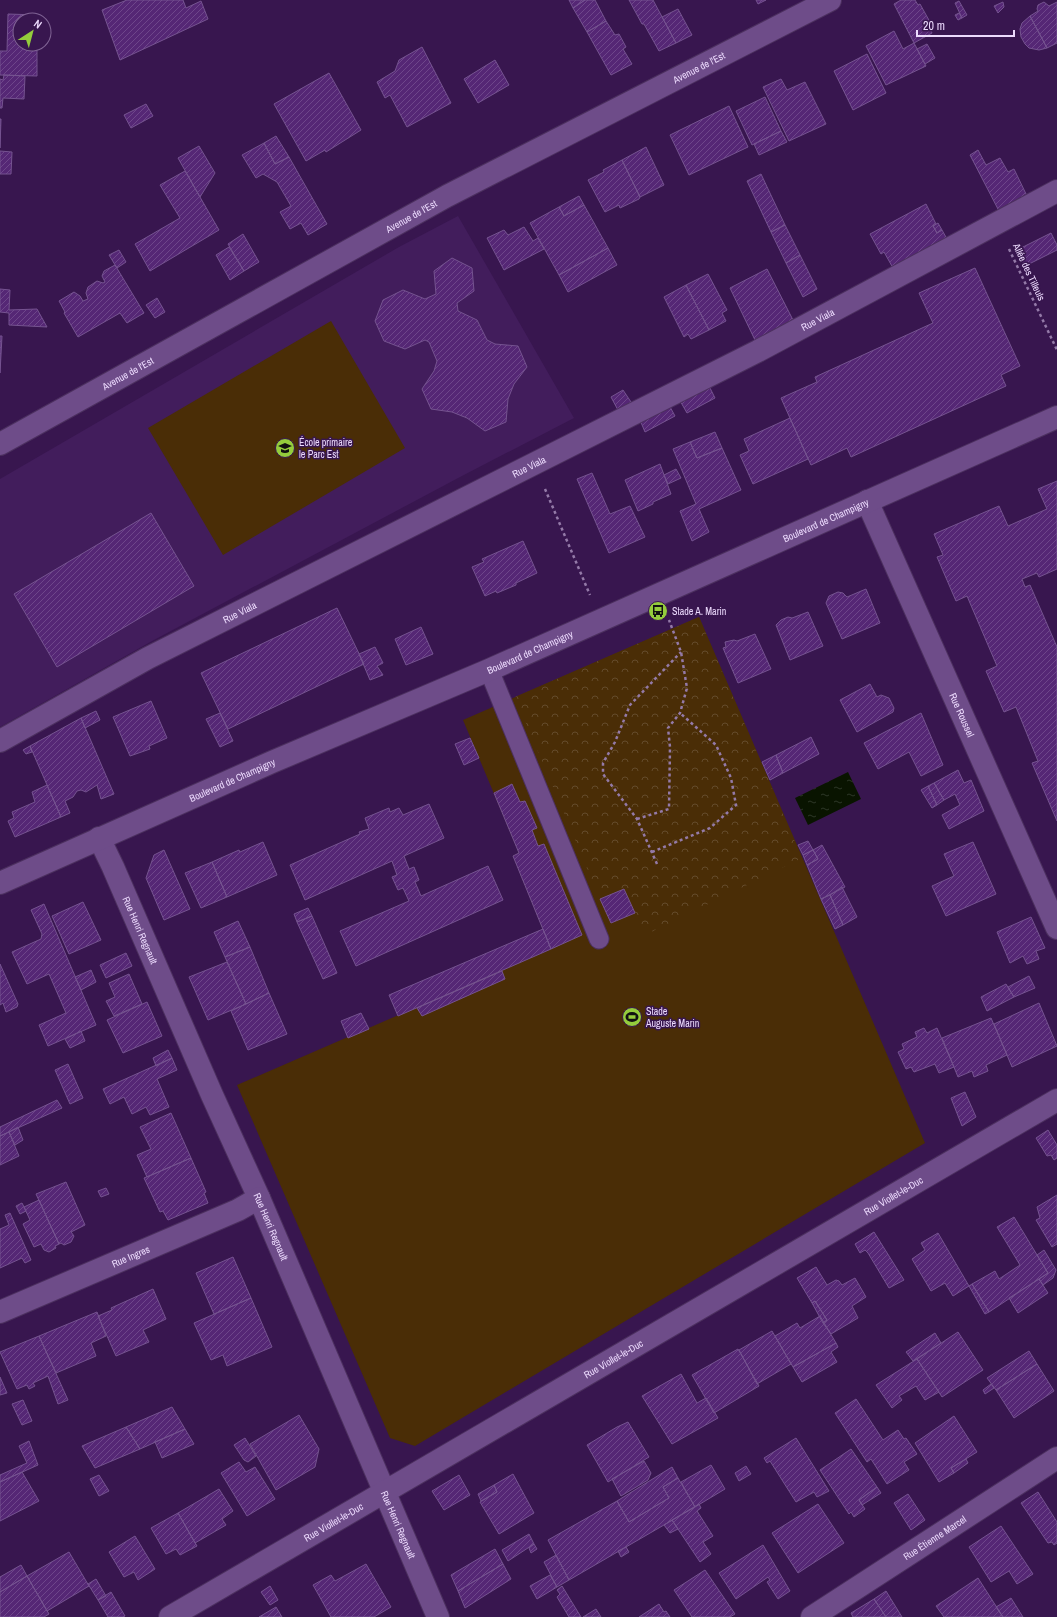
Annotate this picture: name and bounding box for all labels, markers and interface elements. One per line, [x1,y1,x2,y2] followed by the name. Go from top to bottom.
[12,12,52,52] north arrow
[917,12,1014,38] scale bar
[31,16,45,31] text: N
[923,18,945,34] text: 20 m
[670,48,728,86] street label: Avenue de l'Est
[382,196,440,236] street label: Avenue de l'Est
[1010,240,1048,303] street label: Allée des Tilleuls
[799,305,837,333] street label: Rue Viala
[99,353,156,393] street label: Avenue de l'Est
[299,436,353,461] place label: École primaire le Parc Est
[274,437,296,459] school or university icon: École primaire le Parc Est
[510,452,548,480] street label: Rue Viala
[781,495,871,545] street label: Boulevard de Champigny
[220,598,259,626] street label: Rue Viala
[647,600,669,622] bus stop icon: Stade A. Marin
[672,605,726,618] place label: Stade A. Marin
[485,627,576,677] street label: Boulevard de Champigny
[947,691,978,739] street label: Rue Roussel
[187,755,278,805] street label: Boulevard de Champigny
[120,894,161,967] street label: Rue Henri Regnault
[645,1005,699,1030] place label: Stade Auguste Marin
[621,1006,643,1028] sports icon: Stade Auguste Marin
[861,1173,925,1218] street label: Rue Viollet-le-Duc
[251,1191,292,1263] street label: Rue Henri Regnault
[110,1242,152,1270] street label: Rue Ingres
[581,1336,645,1381] street label: Rue Viollet-le-Duc
[378,1489,419,1561] street label: Rue Henri Regnault
[301,1499,365,1544] street label: Rue Viollet-le-Duc
[901,1512,969,1563] street label: Rue Étienne Marcel

